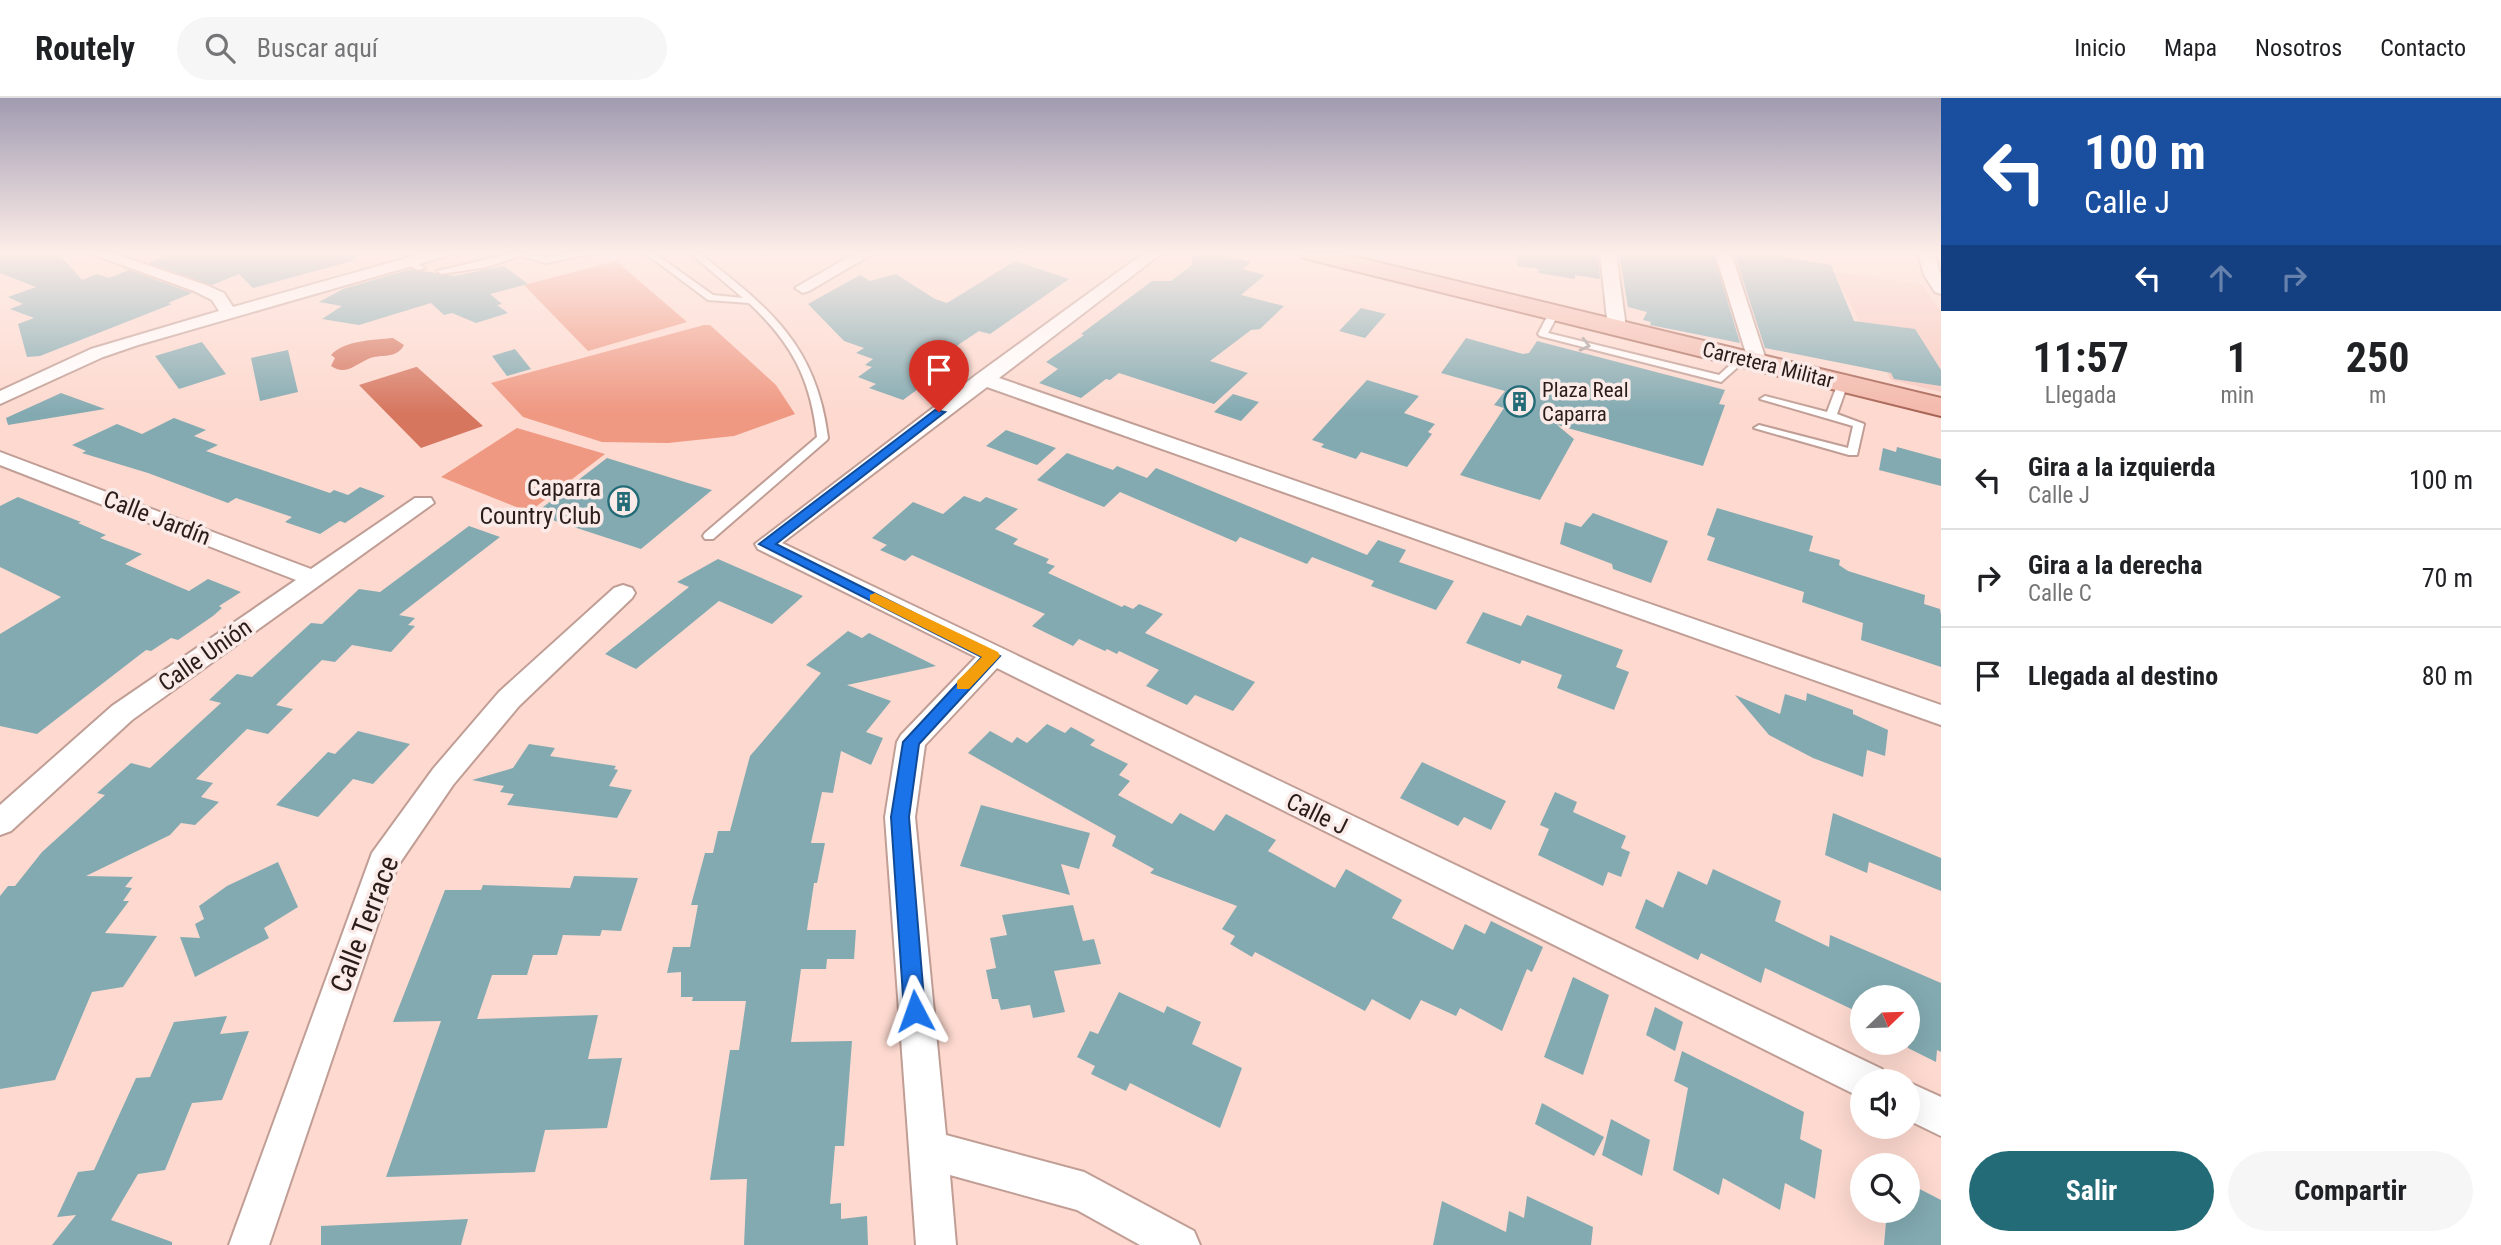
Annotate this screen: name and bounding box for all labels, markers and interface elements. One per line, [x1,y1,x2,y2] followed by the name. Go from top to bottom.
[177,17,667,80] search box
[35,29,135,68] text: Routely
[201,29,239,67] icon: search
[257,33,378,63] text: Buscar aquí
[2074,34,2126,62] text: Inicio
[2164,34,2217,62] text: Mapa
[2255,34,2342,62] text: Nosotros
[2380,34,2466,62] text: Contacto
[2084,124,2206,181] text: 100 m
[1969,126,2060,217] icon: left
[2084,183,2170,221] text: Calle J
[2129,259,2167,297] icon: left
[2202,259,2240,297] icon: ahead
[2275,259,2313,297] icon: right
[2033,333,2129,382] text: 11:57
[2227,333,2248,382] text: 1
[2346,333,2409,382] text: 250
[1579,337,1591,351] one-way arrow
[1700,337,1836,393] street label: Carretera Militar
[909,340,969,412] pin
[920,351,958,389] icon: arrive
[1542,378,1628,426] place label: Plaza Real Caparra
[2045,382,2117,409] text: Llegada
[2220,382,2254,409] text: min
[2369,382,2386,409] text: m
[1502,385,1536,419] building icon: Plaza Real Caparra
[2028,452,2216,482] text: Gira a la izquierda
[1969,461,2007,499] icon: left
[2409,465,2473,495] text: 100 m
[479,474,601,530] place label: Caparra Country Club
[2028,482,2090,509] text: Calle J
[100,485,214,551] street label: Calle Jardín
[607,485,641,519] building icon: Caparra Country Club
[2028,550,2202,580] text: Gira a la derecha
[1969,559,2007,597] icon: right
[2422,563,2473,593] text: 70 m
[2028,580,2092,607] text: Calle C
[153,613,257,697] street label: Calle Unión
[1969,657,2007,695] icon: arrive
[2028,661,2218,691] text: Llegada al destino
[2422,661,2473,691] text: 80 m
[1282,787,1352,841] street label: Calle J
[323,851,406,997] street label: Calle Terrace
[878,974,952,1048] position arrow
[1850,985,1920,1055] north arrow
[1850,985,1920,1223] map controls
[1850,1069,1920,1139] button: sound
[1969,1151,2214,1231] button: Salir
[2228,1151,2473,1231] button: Compartir
[1850,1153,1920,1223] button: search

